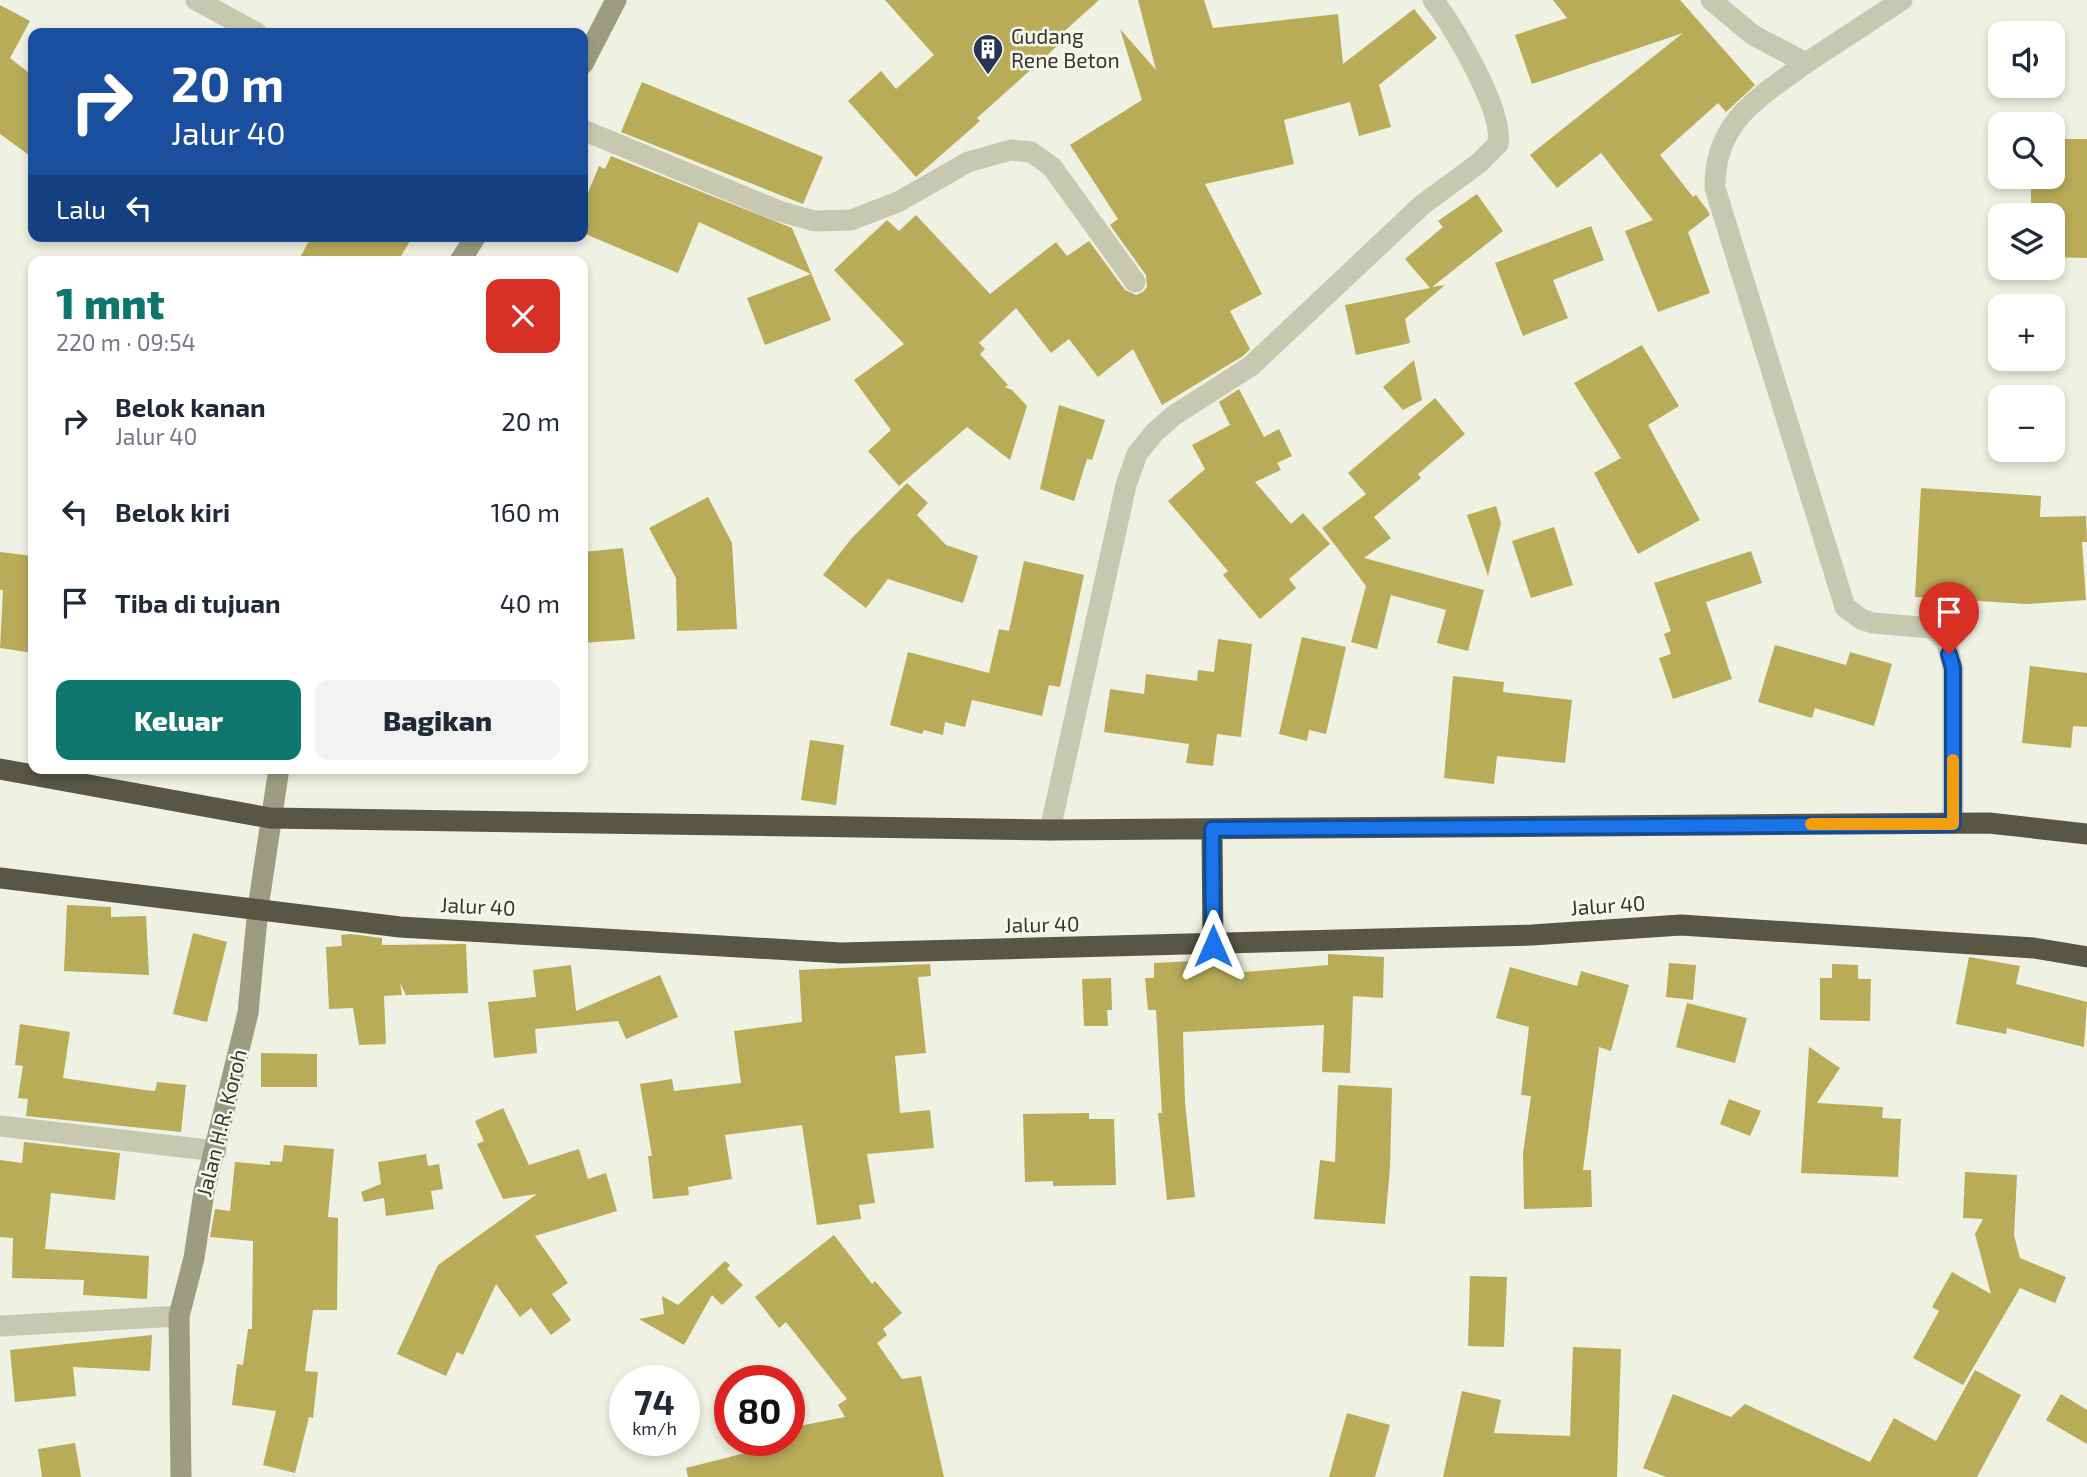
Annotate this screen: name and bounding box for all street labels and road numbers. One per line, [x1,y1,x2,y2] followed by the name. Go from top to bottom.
[1570,889,1646,920] street label: Jalur 40
[440,891,516,920] street label: Jalur 40
[1004,910,1080,937] street label: Jalur 40
[190,1046,251,1199] street label: Jalan H.R. Koroh

